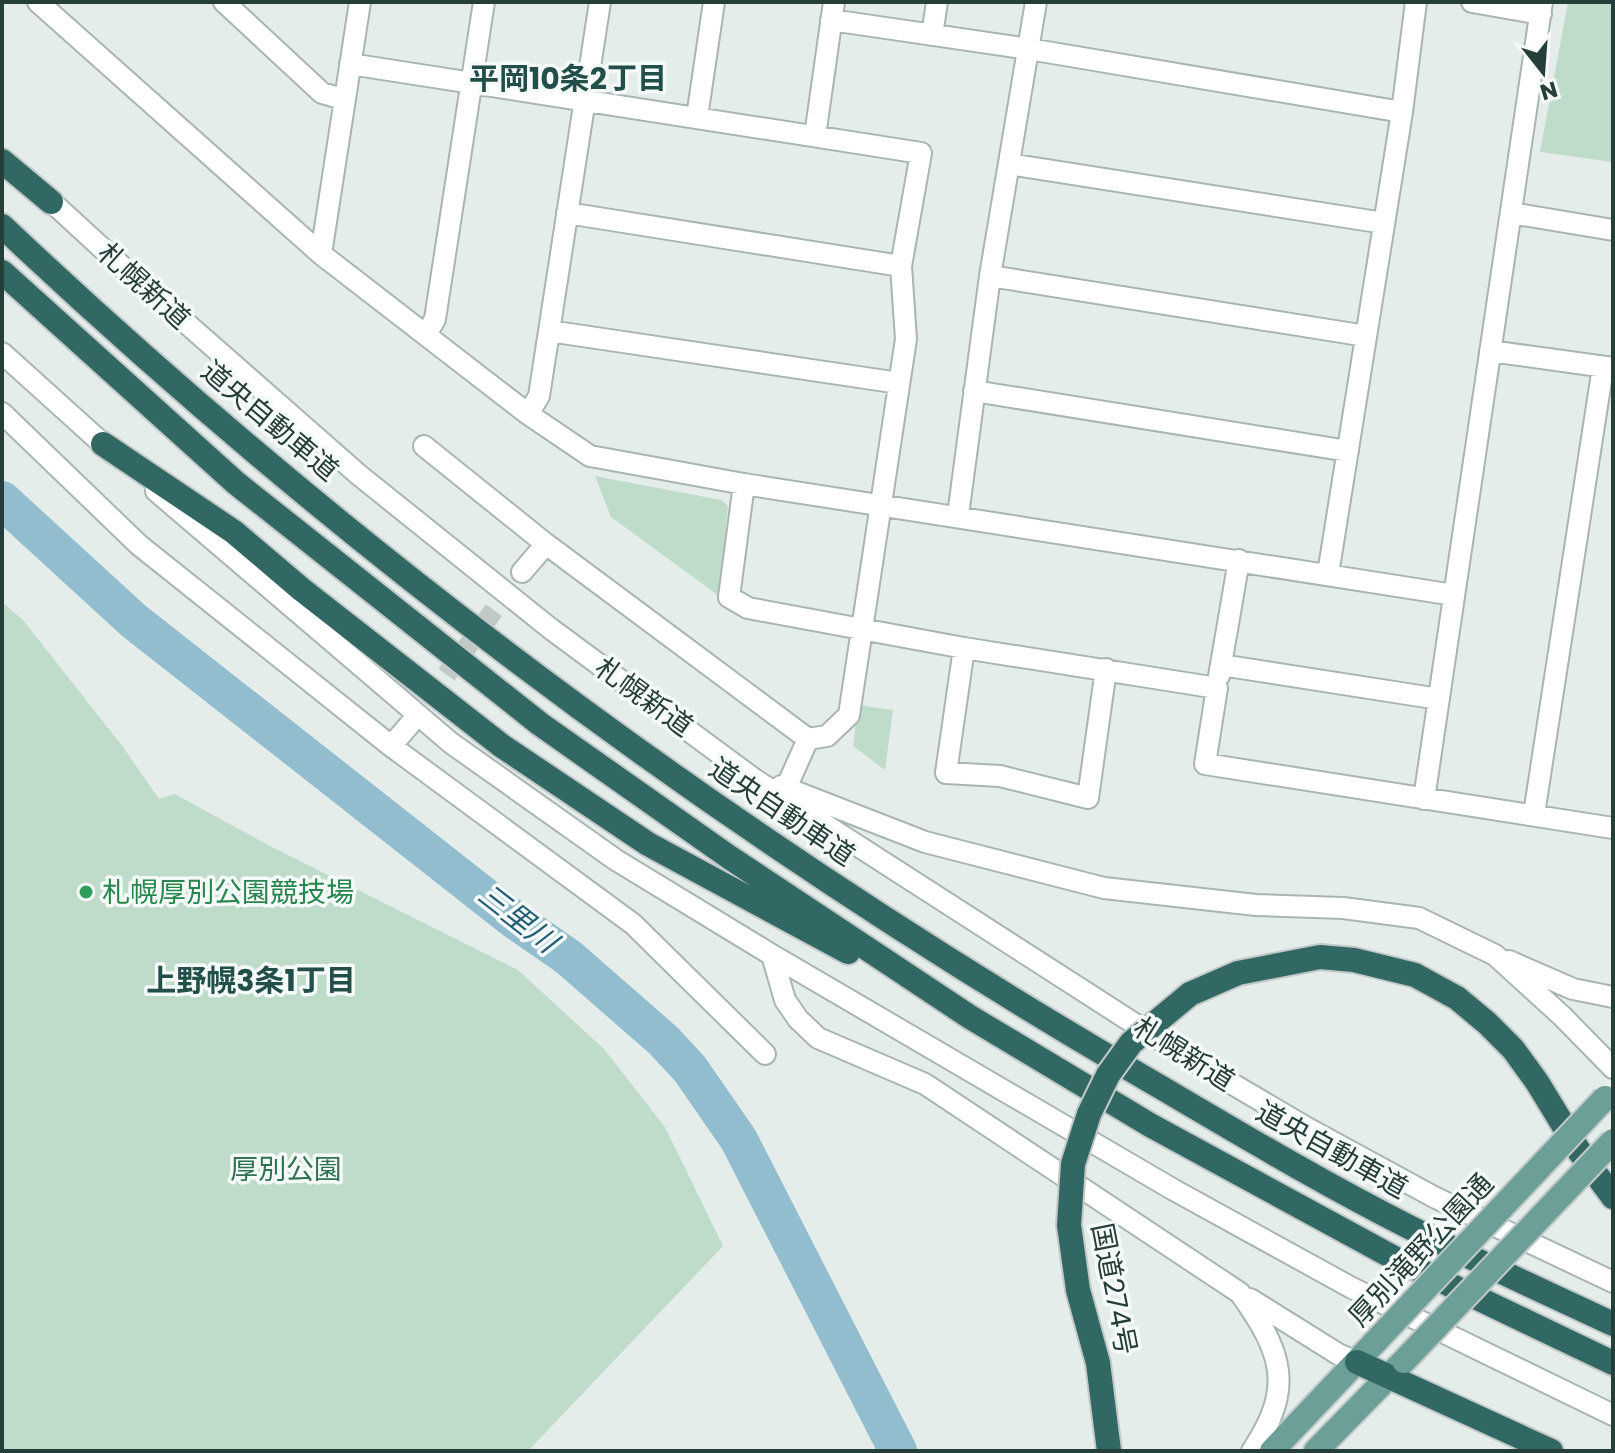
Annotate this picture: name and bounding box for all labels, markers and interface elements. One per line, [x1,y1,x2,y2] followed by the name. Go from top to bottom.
[1503,32,1583,112] north arrow
[469,57,667,100] district label: 平岡10条2丁目
[1536,73,1561,108] text: N
[89,234,199,338] street label: 札幌新道
[193,352,347,490] street label: 道央自動車道
[587,648,701,746] street label: 札幌新道
[701,749,863,875] street label: 道央自動車道
[102,873,354,912] place label: 札幌厚別公園競技場
[469,873,569,964] water label: 三里川
[77,883,95,901] marker: 札幌厚別公園競技場
[146,959,356,1002] district label: 上野幌3条1丁目
[1126,1008,1242,1100] street label: 札幌新道
[1249,1092,1415,1208] street label: 道央自動車道
[230,1150,342,1189] park label: 厚別公園
[1340,1165,1502,1335] street label: 厚別滝野公園通
[1082,1220,1146,1358] street label: 国道274号

